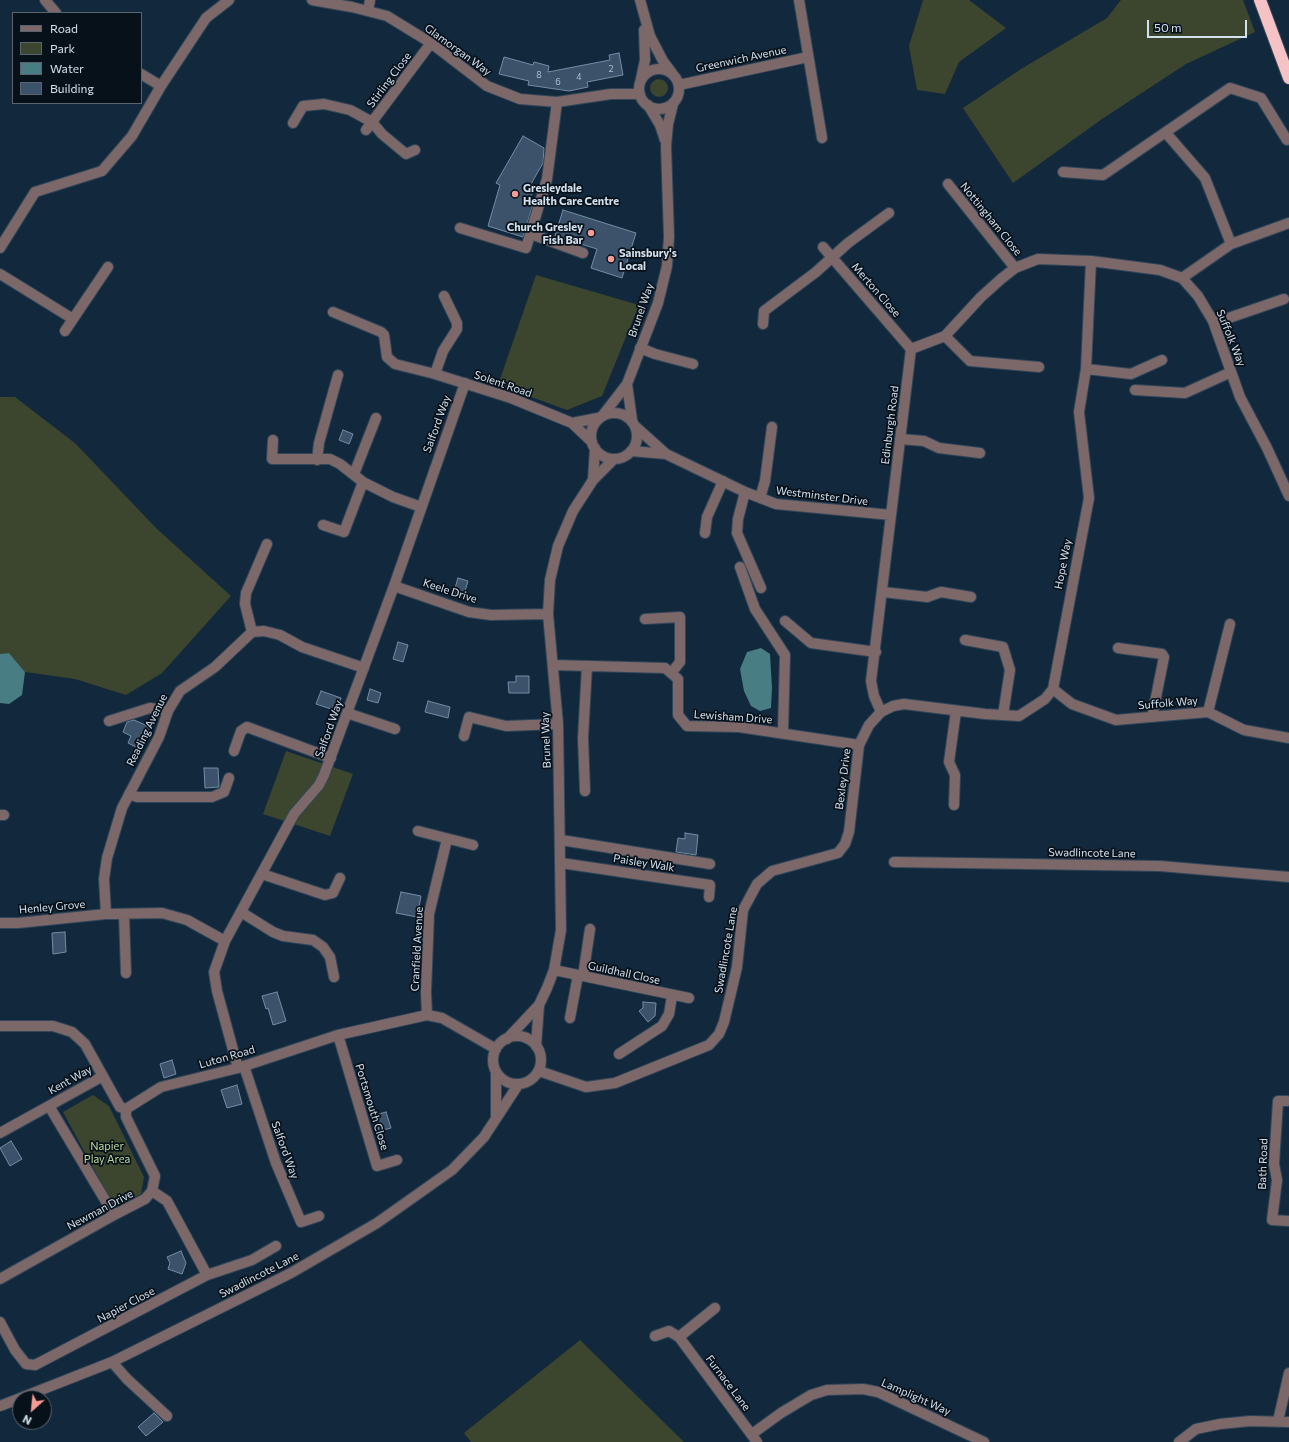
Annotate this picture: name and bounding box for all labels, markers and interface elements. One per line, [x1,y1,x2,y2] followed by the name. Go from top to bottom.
[12,12,142,104] legend
[1149,12,1249,38] scale bar
[1154,20,1182,34] text: 50 m
[50,21,78,35] text: Road
[422,21,494,79] street label: Glamorgan Way
[50,41,75,55] text: Park
[695,43,787,75] street label: Greenwich Avenue
[364,50,414,110] street label: Stirling Close
[50,61,84,75] text: Water
[609,64,613,74] house number: 2
[536,70,542,80] house number: 8
[576,72,582,82] house number: 4
[555,77,561,87] house number: 6
[50,81,94,95] text: Building
[957,180,1025,258] street label: Nottingham Close
[523,181,619,207] place label: Gresleydale Health Care Centre
[510,189,520,199] marker: Gresleydale Health Care Centre
[507,220,583,246] place label: Church Gresley Fish Bar
[586,228,596,238] marker: Church Gresley Fish Bar
[619,246,677,272] place label: Sainsbury's Local
[606,254,616,264] marker: Sainsbury's Local
[849,260,903,320] street label: Merton Close
[626,281,656,339] street label: Brunel Way
[1214,308,1248,368] street label: Suffolk Way
[472,368,534,400] street label: Solent Road
[879,385,901,465] street label: Edinburgh Road
[420,393,454,455] street label: Salford Way
[775,484,869,508] street label: Westminster Drive
[1052,538,1074,590] street label: Hope Way
[421,576,479,606] street label: Keele Drive
[124,692,170,768] street label: Reading Avenue
[1137,694,1199,712] street label: Suffolk Way
[312,698,346,760] street label: Salford Way
[693,708,773,726] street label: Lewisham Drive
[538,711,554,769] street label: Brunel Way
[833,748,853,810] street label: Bexley Drive
[1048,846,1136,860] street label: Swadlincote Lane
[612,852,676,874] street label: Paisley Walk
[18,898,86,916] street label: Henley Grove
[408,906,426,992] street label: Cranfield Avenue
[712,906,740,994] street label: Swadlincote Lane
[587,959,661,987] street label: Guildhall Close
[198,1043,256,1071] street label: Luton Road
[353,1062,391,1152] street label: Portsmouth Close
[46,1063,94,1097] street label: Kent Way
[268,1119,302,1181] street label: Salford Way
[1256,1138,1270,1190] street label: Bath Road
[84,1139,130,1165] park label: Napier Play Area
[65,1187,135,1233] street label: Newman Drive
[217,1249,301,1301] street label: Swadlincote Lane
[95,1284,157,1326] street label: Napier Close
[703,1353,753,1413] street label: Furnace Lane
[879,1376,953,1418] street label: Lamplight Way
[12,1390,52,1430] north arrow
[20,1413,33,1428] text: N

